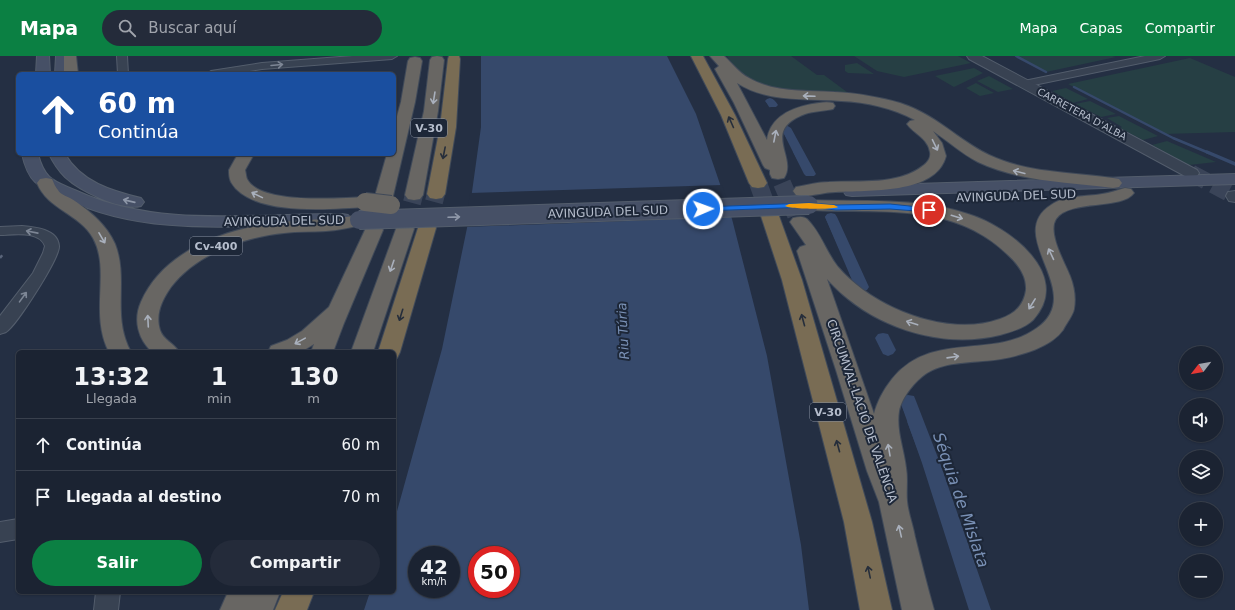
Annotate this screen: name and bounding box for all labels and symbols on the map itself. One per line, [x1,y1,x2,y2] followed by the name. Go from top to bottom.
[270,61,283,69] one-way arrow
[1035,86,1129,142] street label: CARRETERA D'ALBA
[429,92,437,105] one-way arrow
[803,92,816,99] one-way arrow
[727,116,734,128] one-way arrow
[411,119,447,137] road number: V-30
[772,130,780,143] one-way arrow
[932,139,939,151] one-way arrow
[440,146,448,159] one-way arrow
[1013,167,1026,175] one-way arrow
[956,187,1076,205] street label: AVINGUDA DEL SUD
[682,188,724,230] position arrow
[252,191,264,198] one-way arrow
[912,193,946,227] pin
[123,196,136,204] one-way arrow
[548,203,668,221] street label: AVINGUDA DEL SUD
[224,213,344,229] street label: AVINGUDA DEL SUD
[447,213,460,221] one-way arrow
[951,214,964,221] one-way arrow
[26,228,39,236] one-way arrow
[98,232,106,244] one-way arrow
[190,237,242,255] road number: Cv-400
[1046,248,1054,260] one-way arrow
[388,259,395,272] one-way arrow
[19,292,27,303] one-way arrow
[1028,299,1037,310] one-way arrow
[614,302,632,360] water label: Riu Túria
[397,309,404,322] one-way arrow
[799,314,807,327] one-way arrow
[145,315,152,328] one-way arrow
[824,317,901,505] street label: CIRCUMVAL·LACIÓ DE VALÈNCIA
[906,319,919,326] one-way arrow
[295,338,307,346] one-way arrow
[1179,346,1223,390] north arrow
[946,353,959,361] one-way arrow
[810,403,846,421] road number: V-30
[929,430,993,570] water label: Séquia de Mislata
[833,439,841,452] one-way arrow
[885,443,893,456] one-way arrow
[895,525,903,538] one-way arrow
[468,546,520,598] speed limit sign: 50
[864,566,872,579] one-way arrow

